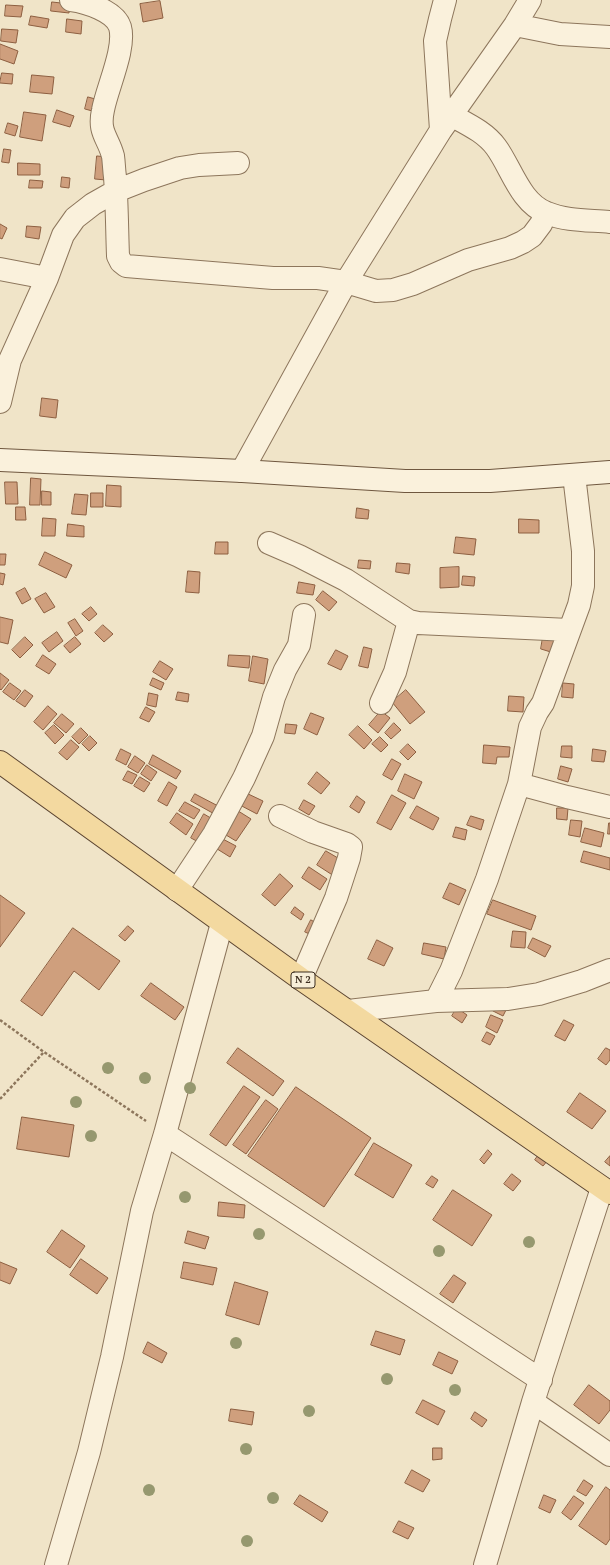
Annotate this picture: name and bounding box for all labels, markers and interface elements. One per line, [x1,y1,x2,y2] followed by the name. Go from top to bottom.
[291,972,315,988] road number: N 2

